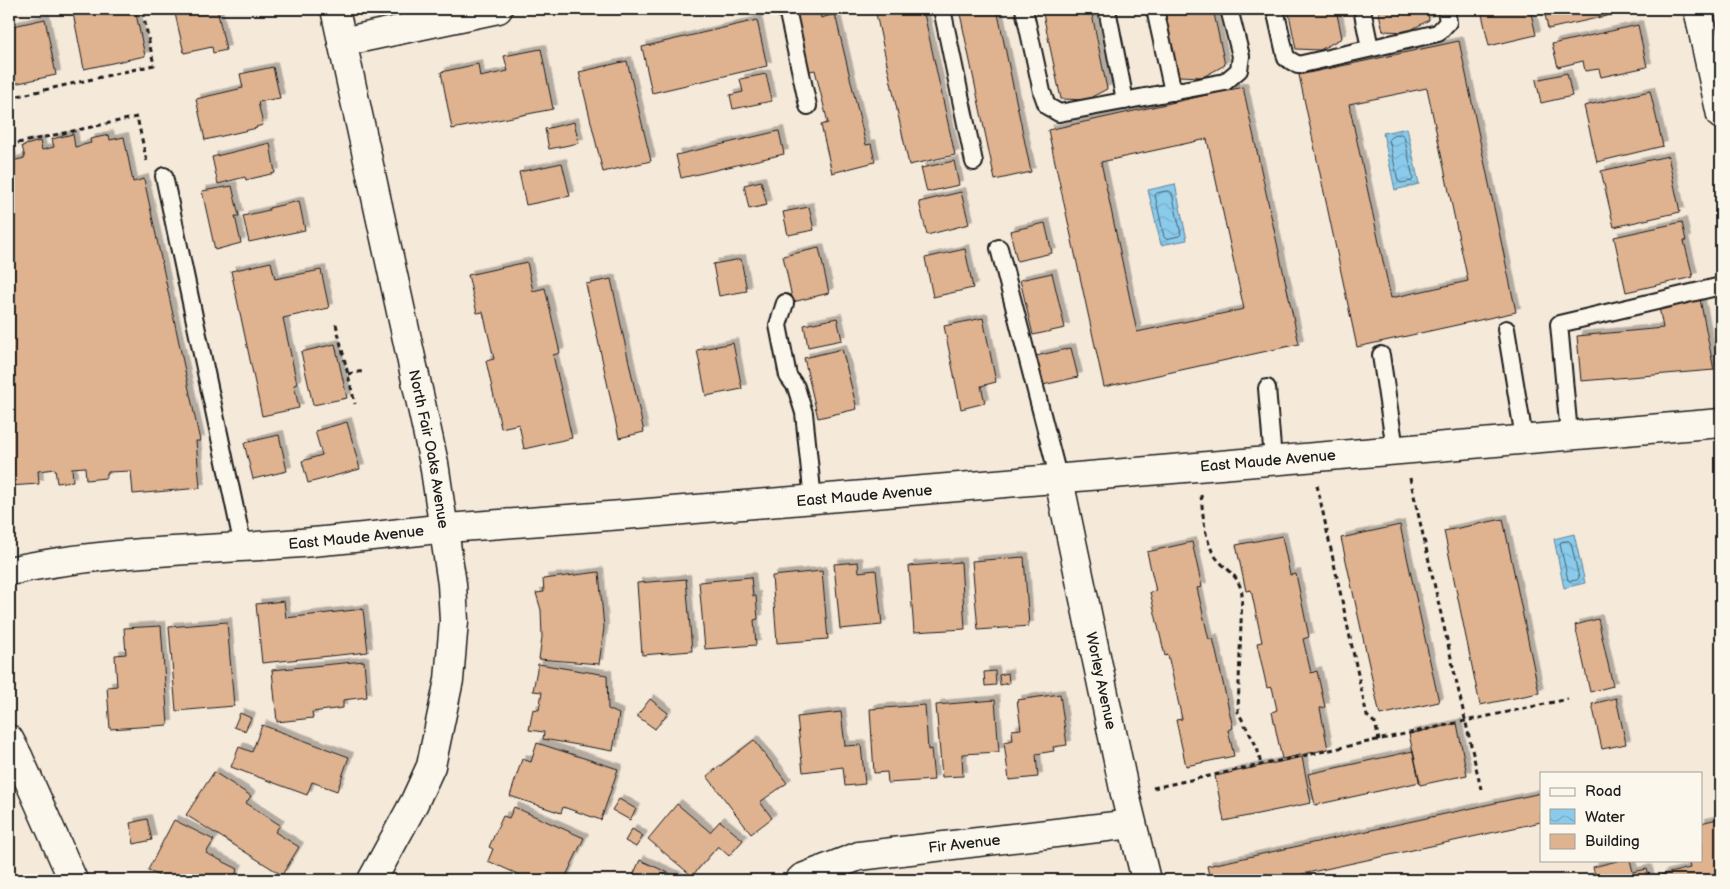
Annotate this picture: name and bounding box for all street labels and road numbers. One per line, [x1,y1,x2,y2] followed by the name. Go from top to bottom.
[404,368,453,530] street label: North Fair Oaks Avenue
[1199,445,1337,476] street label: East Maude Avenue
[796,480,933,511] street label: East Maude Avenue
[288,521,425,553] street label: East Maude Avenue
[1082,630,1121,731] street label: Worley Avenue
[927,830,1001,857] street label: Fir Avenue

